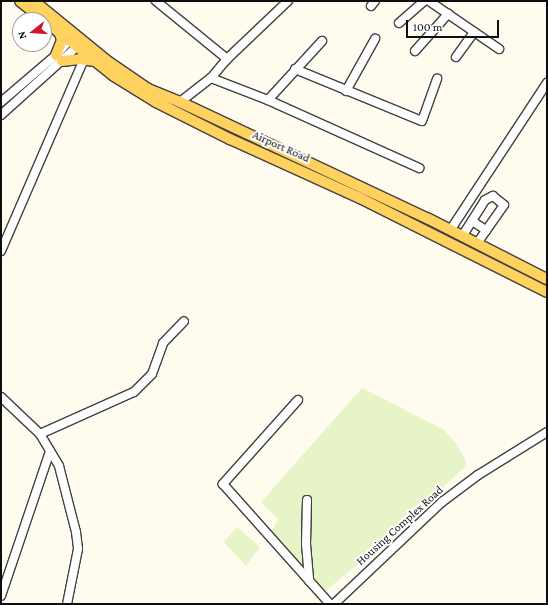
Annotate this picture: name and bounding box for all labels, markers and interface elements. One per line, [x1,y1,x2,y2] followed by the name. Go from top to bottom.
[12,12,52,52] north arrow
[408,12,501,38] scale bar
[413,20,442,34] text: 100 m
[15,30,28,41] text: N
[250,128,312,166] street label: Airport Road
[354,483,446,569] street label: Housing Complex Road

